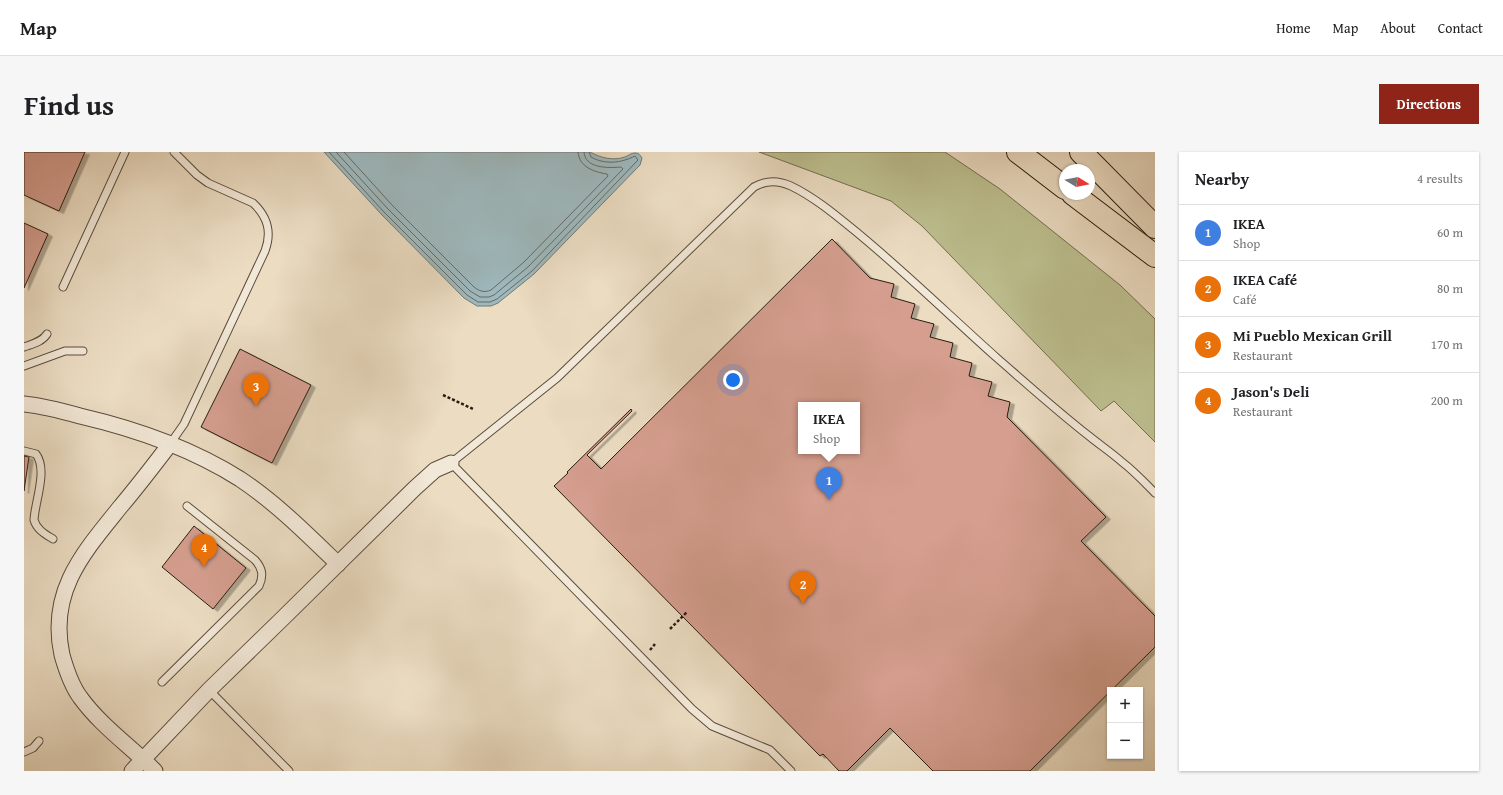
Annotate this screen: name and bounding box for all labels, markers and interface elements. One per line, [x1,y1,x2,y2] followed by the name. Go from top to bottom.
[20,14,57,42] text: Map
[1276,18,1311,38] text: Home
[1333,18,1358,38] text: Map
[1380,18,1416,38] text: About
[1438,18,1483,38] text: Contact
[24,84,114,125] text: Find us
[1379,84,1479,124] button: Directions
[1059,164,1095,200] north arrow
[1195,166,1249,191] text: Nearby
[1417,169,1463,188] text: 4 results
[1233,213,1265,234] text: IKEA
[1205,223,1211,242] text: 1
[1437,223,1463,242] text: 60 m
[1233,234,1260,253] text: Shop
[1233,269,1297,290] text: IKEA Café
[1205,279,1211,298] text: 2
[1437,279,1463,298] text: 80 m
[1233,290,1256,309] text: Café
[1233,325,1392,346] text: Mi Pueblo Mexican Grill
[1205,335,1211,354] text: 3
[1431,335,1463,354] text: 170 m
[1233,346,1293,365] text: Restaurant
[723,370,743,390] your location
[243,373,269,406] pin: 3
[1233,381,1310,402] text: Jason's Deli
[1205,391,1211,410] text: 4
[1431,391,1463,410] text: 200 m
[798,402,860,454] popup
[1233,402,1293,421] text: Restaurant
[813,408,845,429] text: IKEA
[813,429,840,448] text: Shop
[816,467,842,500] pin: 1
[191,534,217,567] pin: 4
[790,571,816,604] pin: 2
[1107,687,1143,759] map controls
[1107,687,1143,723] button: +
[1107,723,1143,759] button: −

